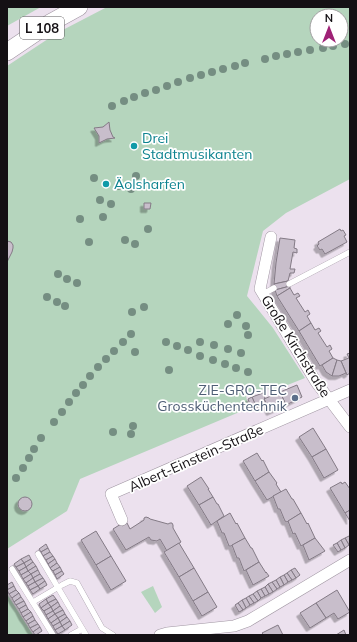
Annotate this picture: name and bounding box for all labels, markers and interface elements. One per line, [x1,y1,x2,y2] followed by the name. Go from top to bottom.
[309,8,349,48] north arrow
[325,11,333,25] text: N
[20,17,64,39] road number: L 108
[142,129,252,163] place label: Drei Stadtmusikanten
[129,141,139,151] marker: Drei Stadtmusikanten
[114,175,185,193] place label: Äolsharfen
[101,179,111,189] marker: Äolsharfen
[257,291,335,401] street label: Große Kirchstraße
[157,381,288,415] place label: ZIE-GRO-TEC Grossküchentechnik
[290,393,300,403] marker: ZIE-GRO-TEC Grossküchentechnik
[126,420,266,496] street label: Albert-Einstein-Straße

